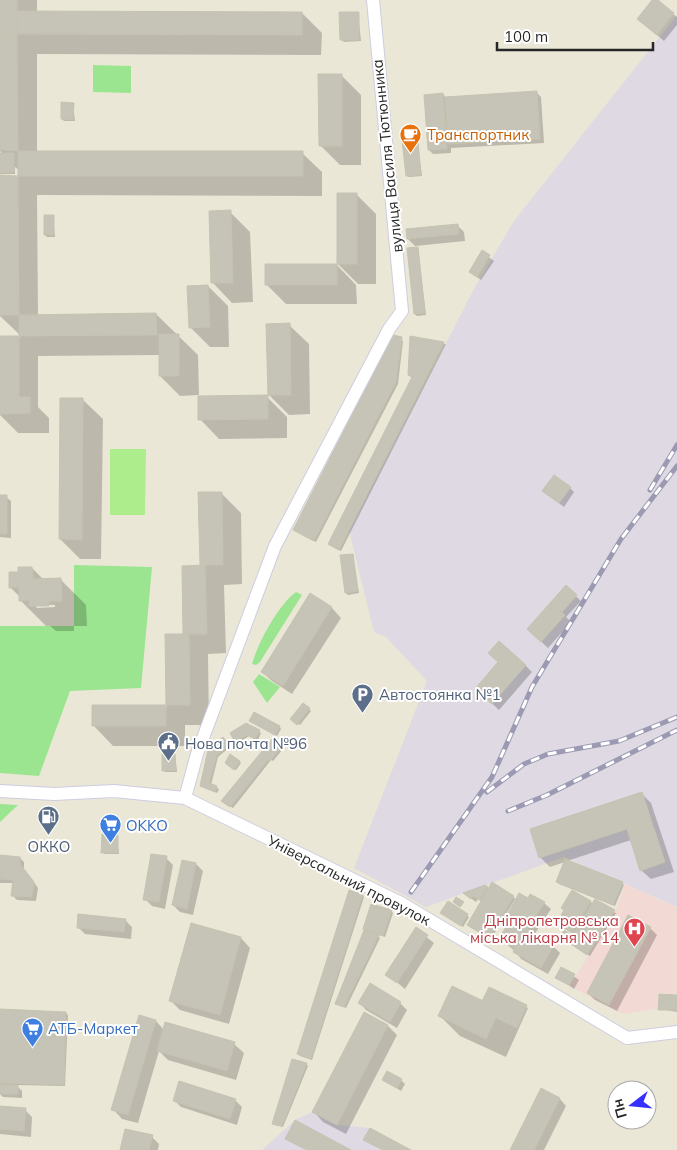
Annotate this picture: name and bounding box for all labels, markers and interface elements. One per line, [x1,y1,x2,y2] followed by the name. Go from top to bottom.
[497,20,653,52] scale bar
[504,27,548,46] text: 100 m
[367,58,407,254] street label: вулиця Василя Тютюнника
[399,122,423,153] cafe icon: Транспортник
[427,125,530,144] place label: Транспортник
[351,682,375,713] parking icon: Автостоянка №1
[379,685,501,704] place label: Автостоянка №1
[157,731,181,762] public building icon: Нова почта №96
[185,734,307,753] place label: Нова почта №96
[37,805,61,836] fuel station icon: ОККО
[98,813,122,844] supermarket icon: OKKO
[126,816,168,835] place label: OKKO
[263,830,435,930] street label: Універсальний провулок
[28,837,70,856] place label: ОККО
[470,911,619,947] place label: Дніпропетровська міська лікарня № 14
[623,917,647,948] hospital icon: Дніпропетровська міська лікарня № 14
[20,1016,44,1047] supermarket icon: АТБ-Маркет
[48,1019,138,1038] place label: АТБ-Маркет
[607,1080,657,1130] north arrow
[608,1097,631,1120] text: Пн

